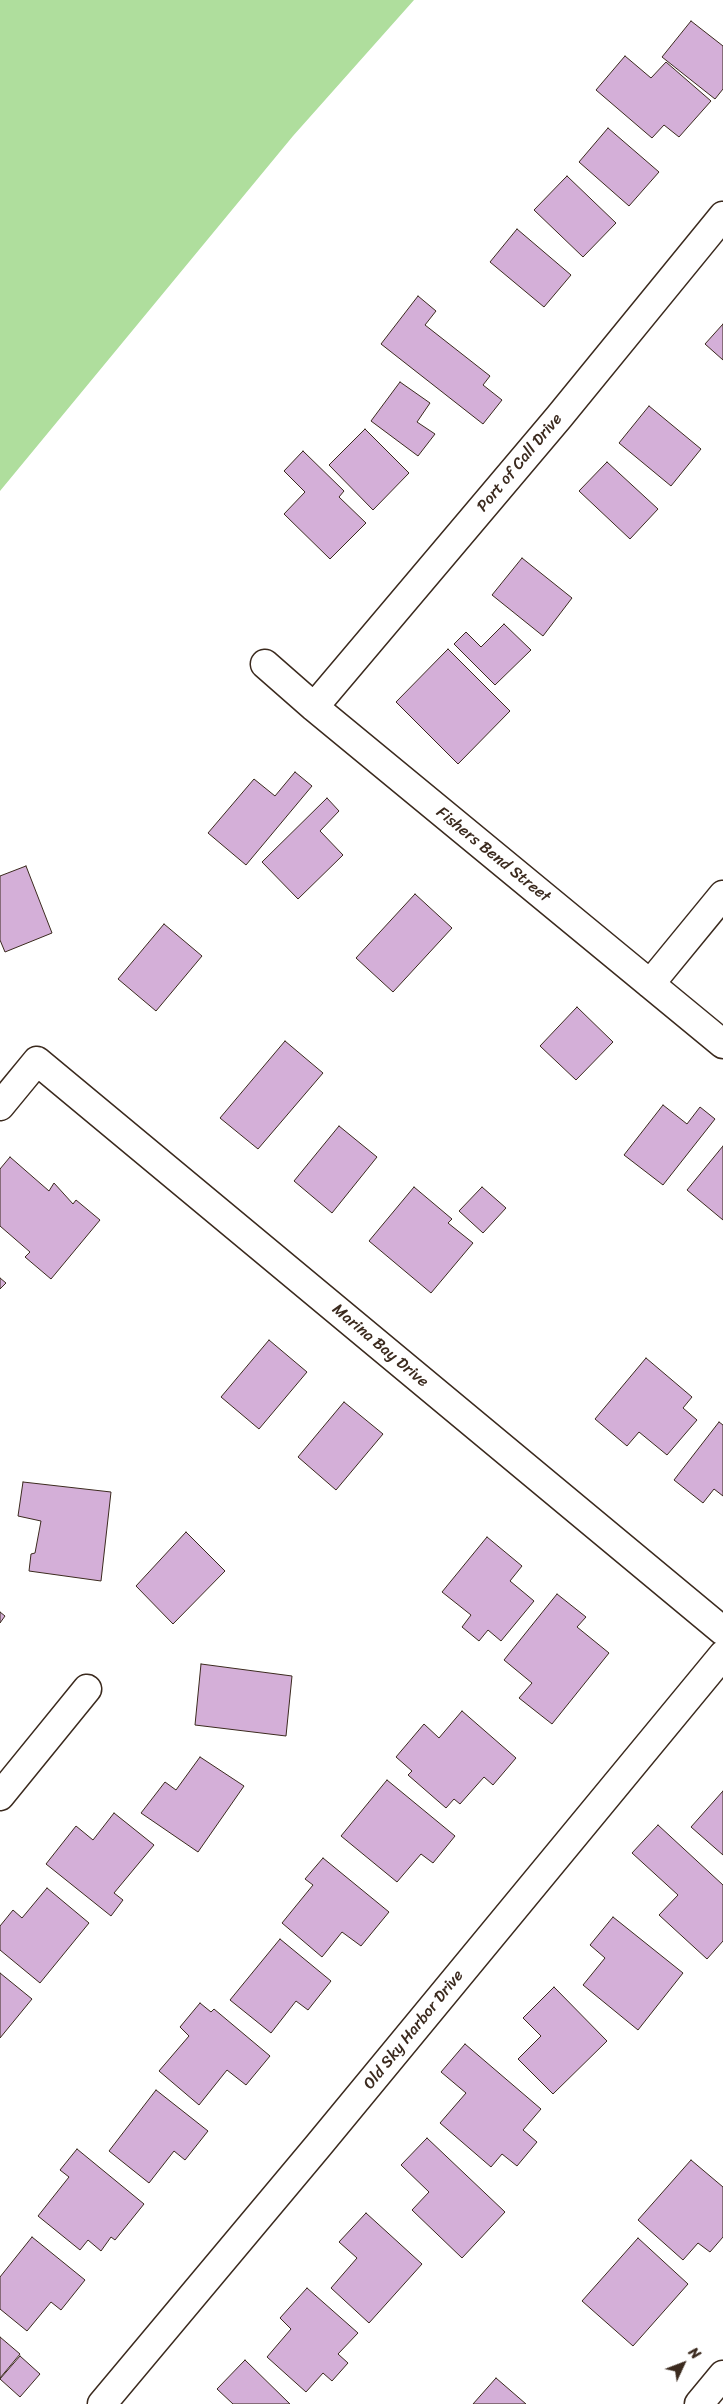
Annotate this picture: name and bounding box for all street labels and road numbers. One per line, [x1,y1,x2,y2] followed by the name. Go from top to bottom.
[473,410,567,516] street label: Port of Call Drive
[432,803,554,907] street label: Fishers Bend Street
[328,1300,432,1392] street label: Marina Bay Drive
[360,1966,468,2094] street label: Old Sky Harbor Drive

